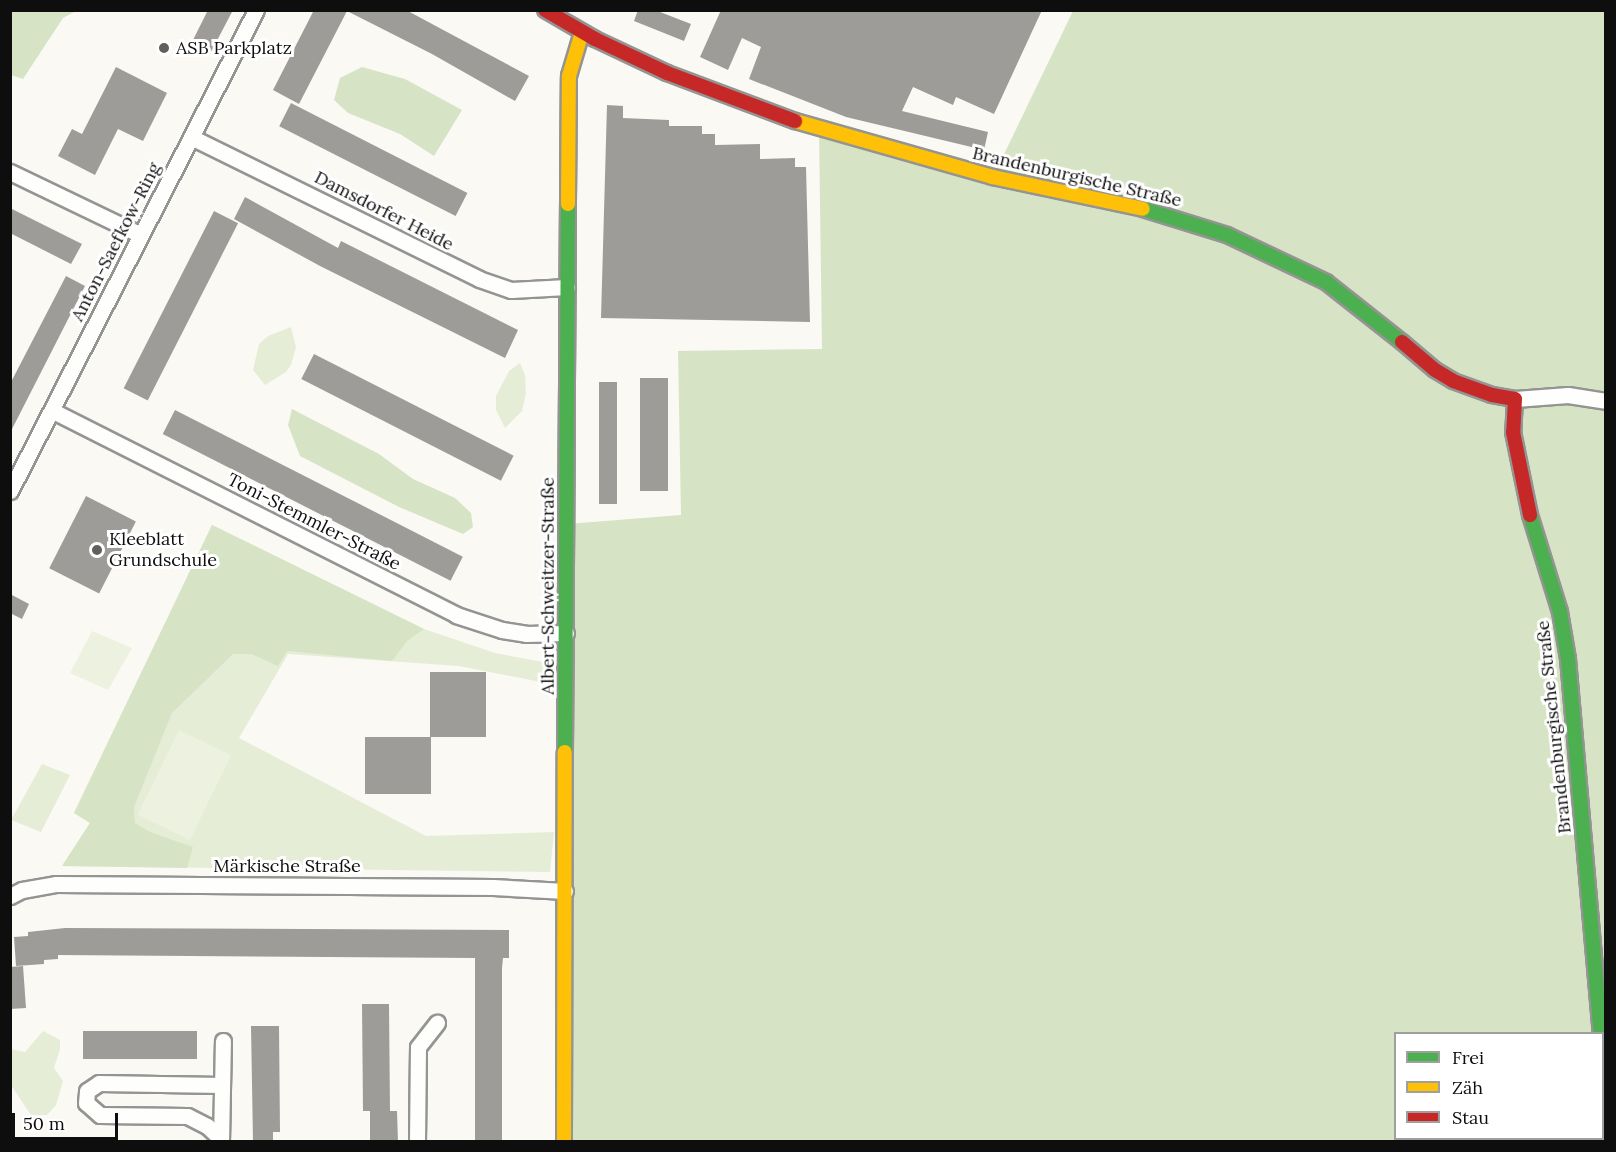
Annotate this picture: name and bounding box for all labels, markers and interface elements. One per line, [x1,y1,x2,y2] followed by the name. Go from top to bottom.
[176,37,292,59] place label: ASB Parkplatz
[157,41,171,55] marker: ASB Parkplatz
[970,142,1184,212] street label: Brandenburgische Straße
[67,159,165,325] street label: Anton-Saefkow-Ring
[311,167,457,255] street label: Damsdorfer Heide
[224,469,404,575] street label: Toni-Stemmler-Straße
[537,477,559,695] street label: Albert-Schweitzer-Straße
[109,529,217,572] place label: Kleeblatt Grundschule
[90,543,104,557] marker: Kleeblatt Grundschule
[1532,619,1576,835] street label: Brandenburgische Straße
[213,855,361,877] street label: Märkische Straße
[1394,1032,1604,1140] legend
[1452,1046,1484,1069] text: Frei
[1452,1076,1483,1099] text: Zäh
[15,1101,122,1139] scale bar
[1452,1106,1489,1129] text: Stau
[23,1112,65,1135] text: 50 m

